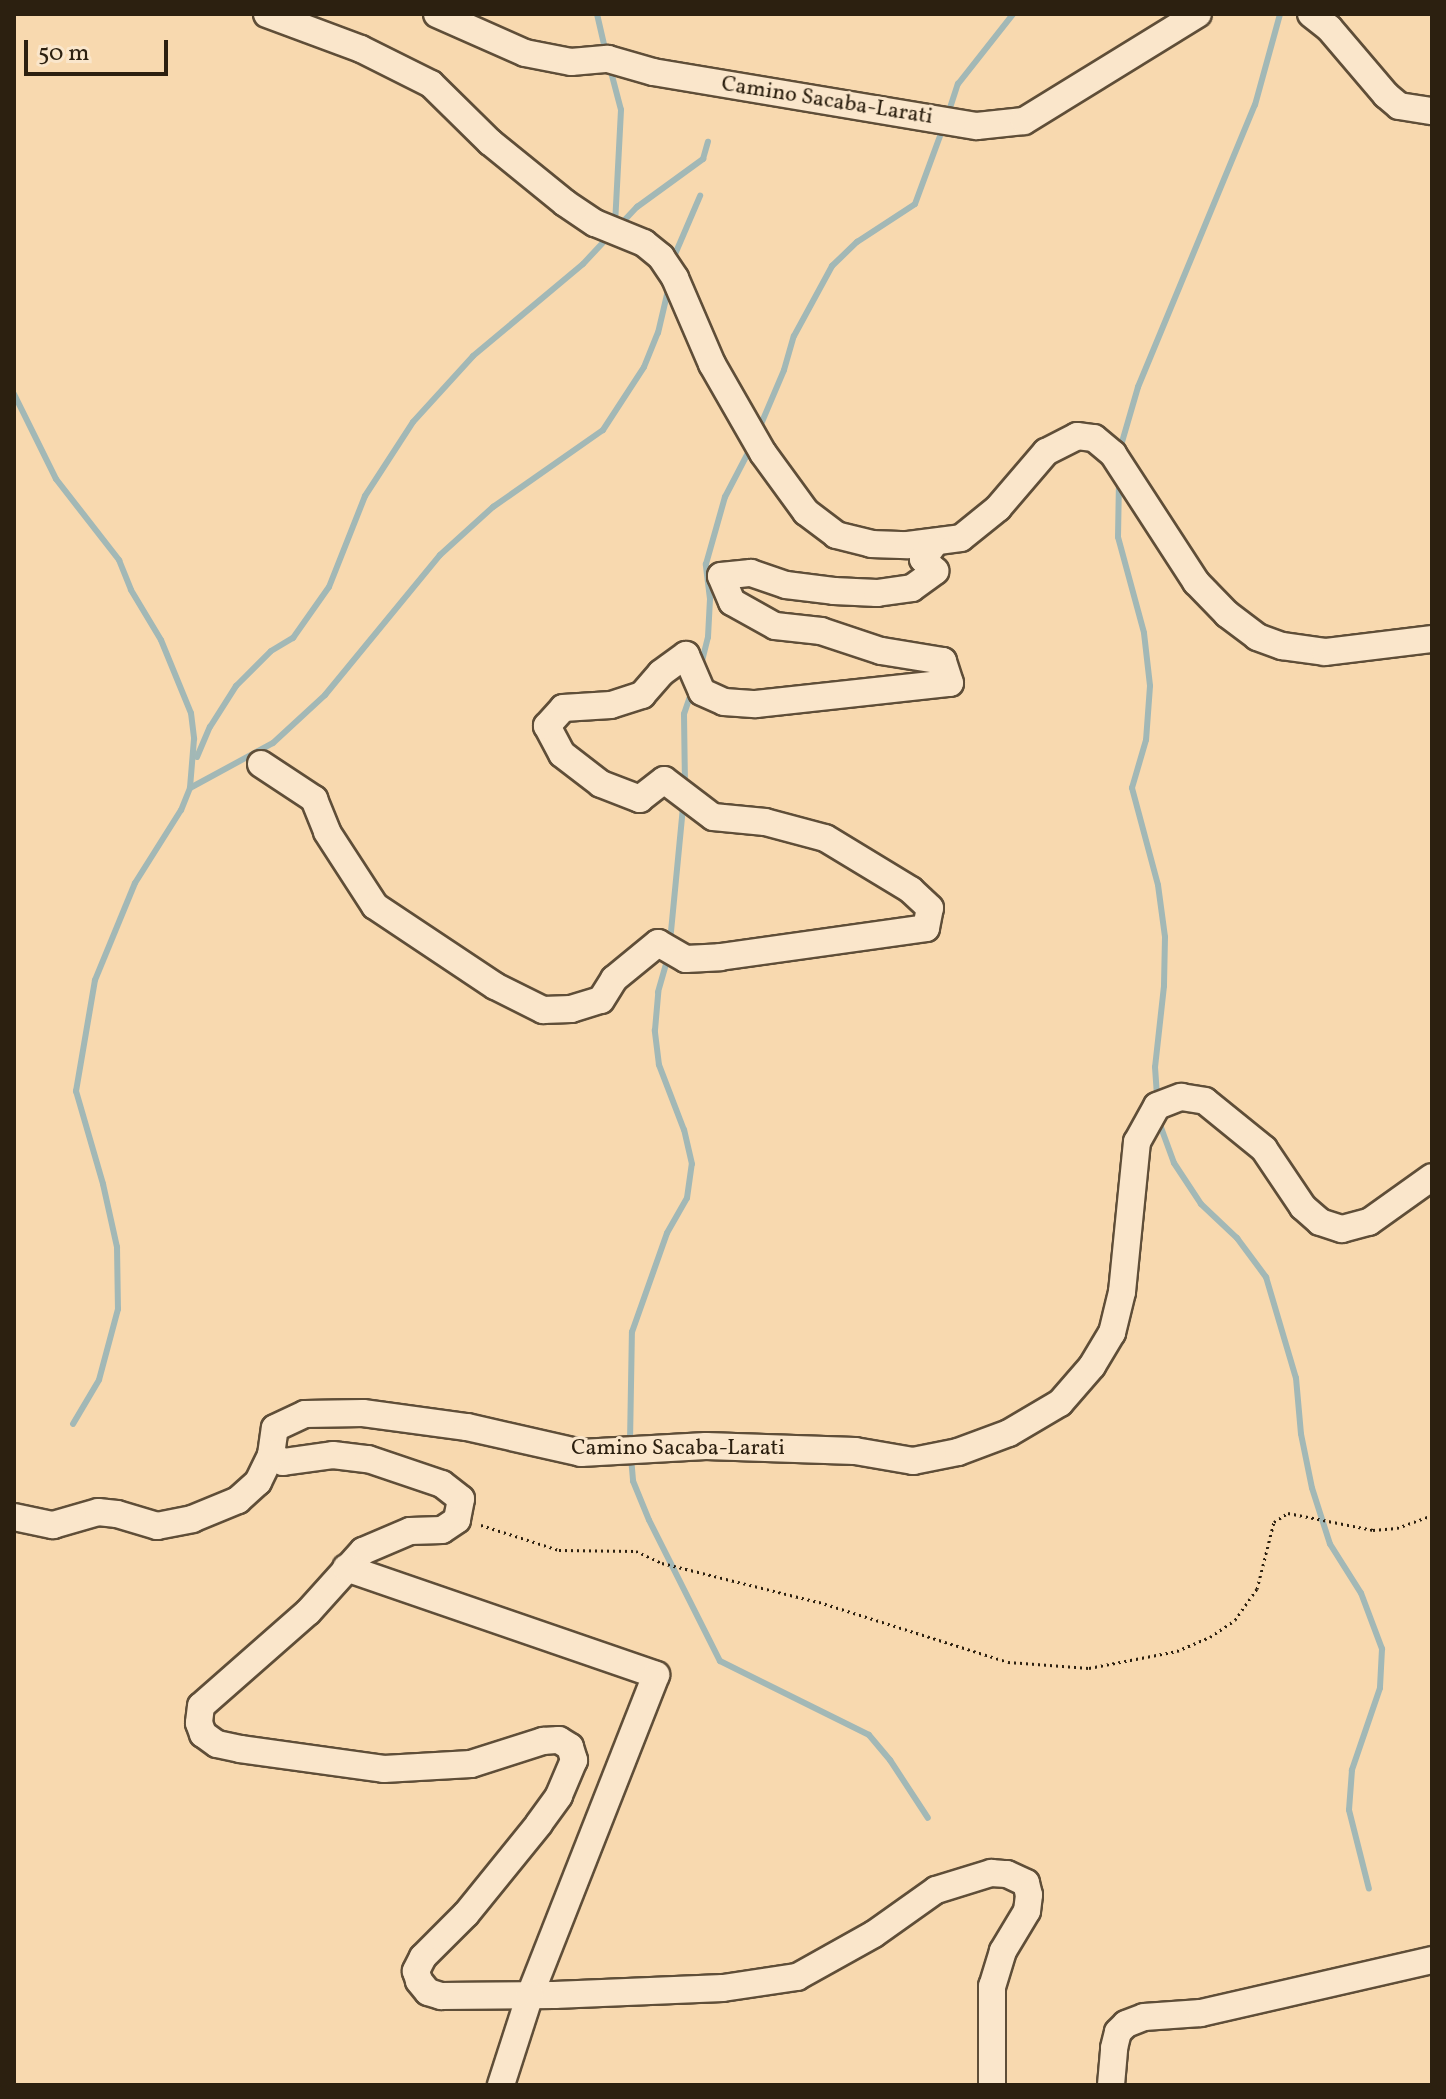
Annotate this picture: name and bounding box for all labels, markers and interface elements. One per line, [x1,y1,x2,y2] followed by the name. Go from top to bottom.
[28,24,172,74] scale bar
[38,37,90,71] text: 50 m
[719,71,935,131] street label: Camino Sacaba-Larati
[571,1436,785,1462] street label: Camino Sacaba-Larati

